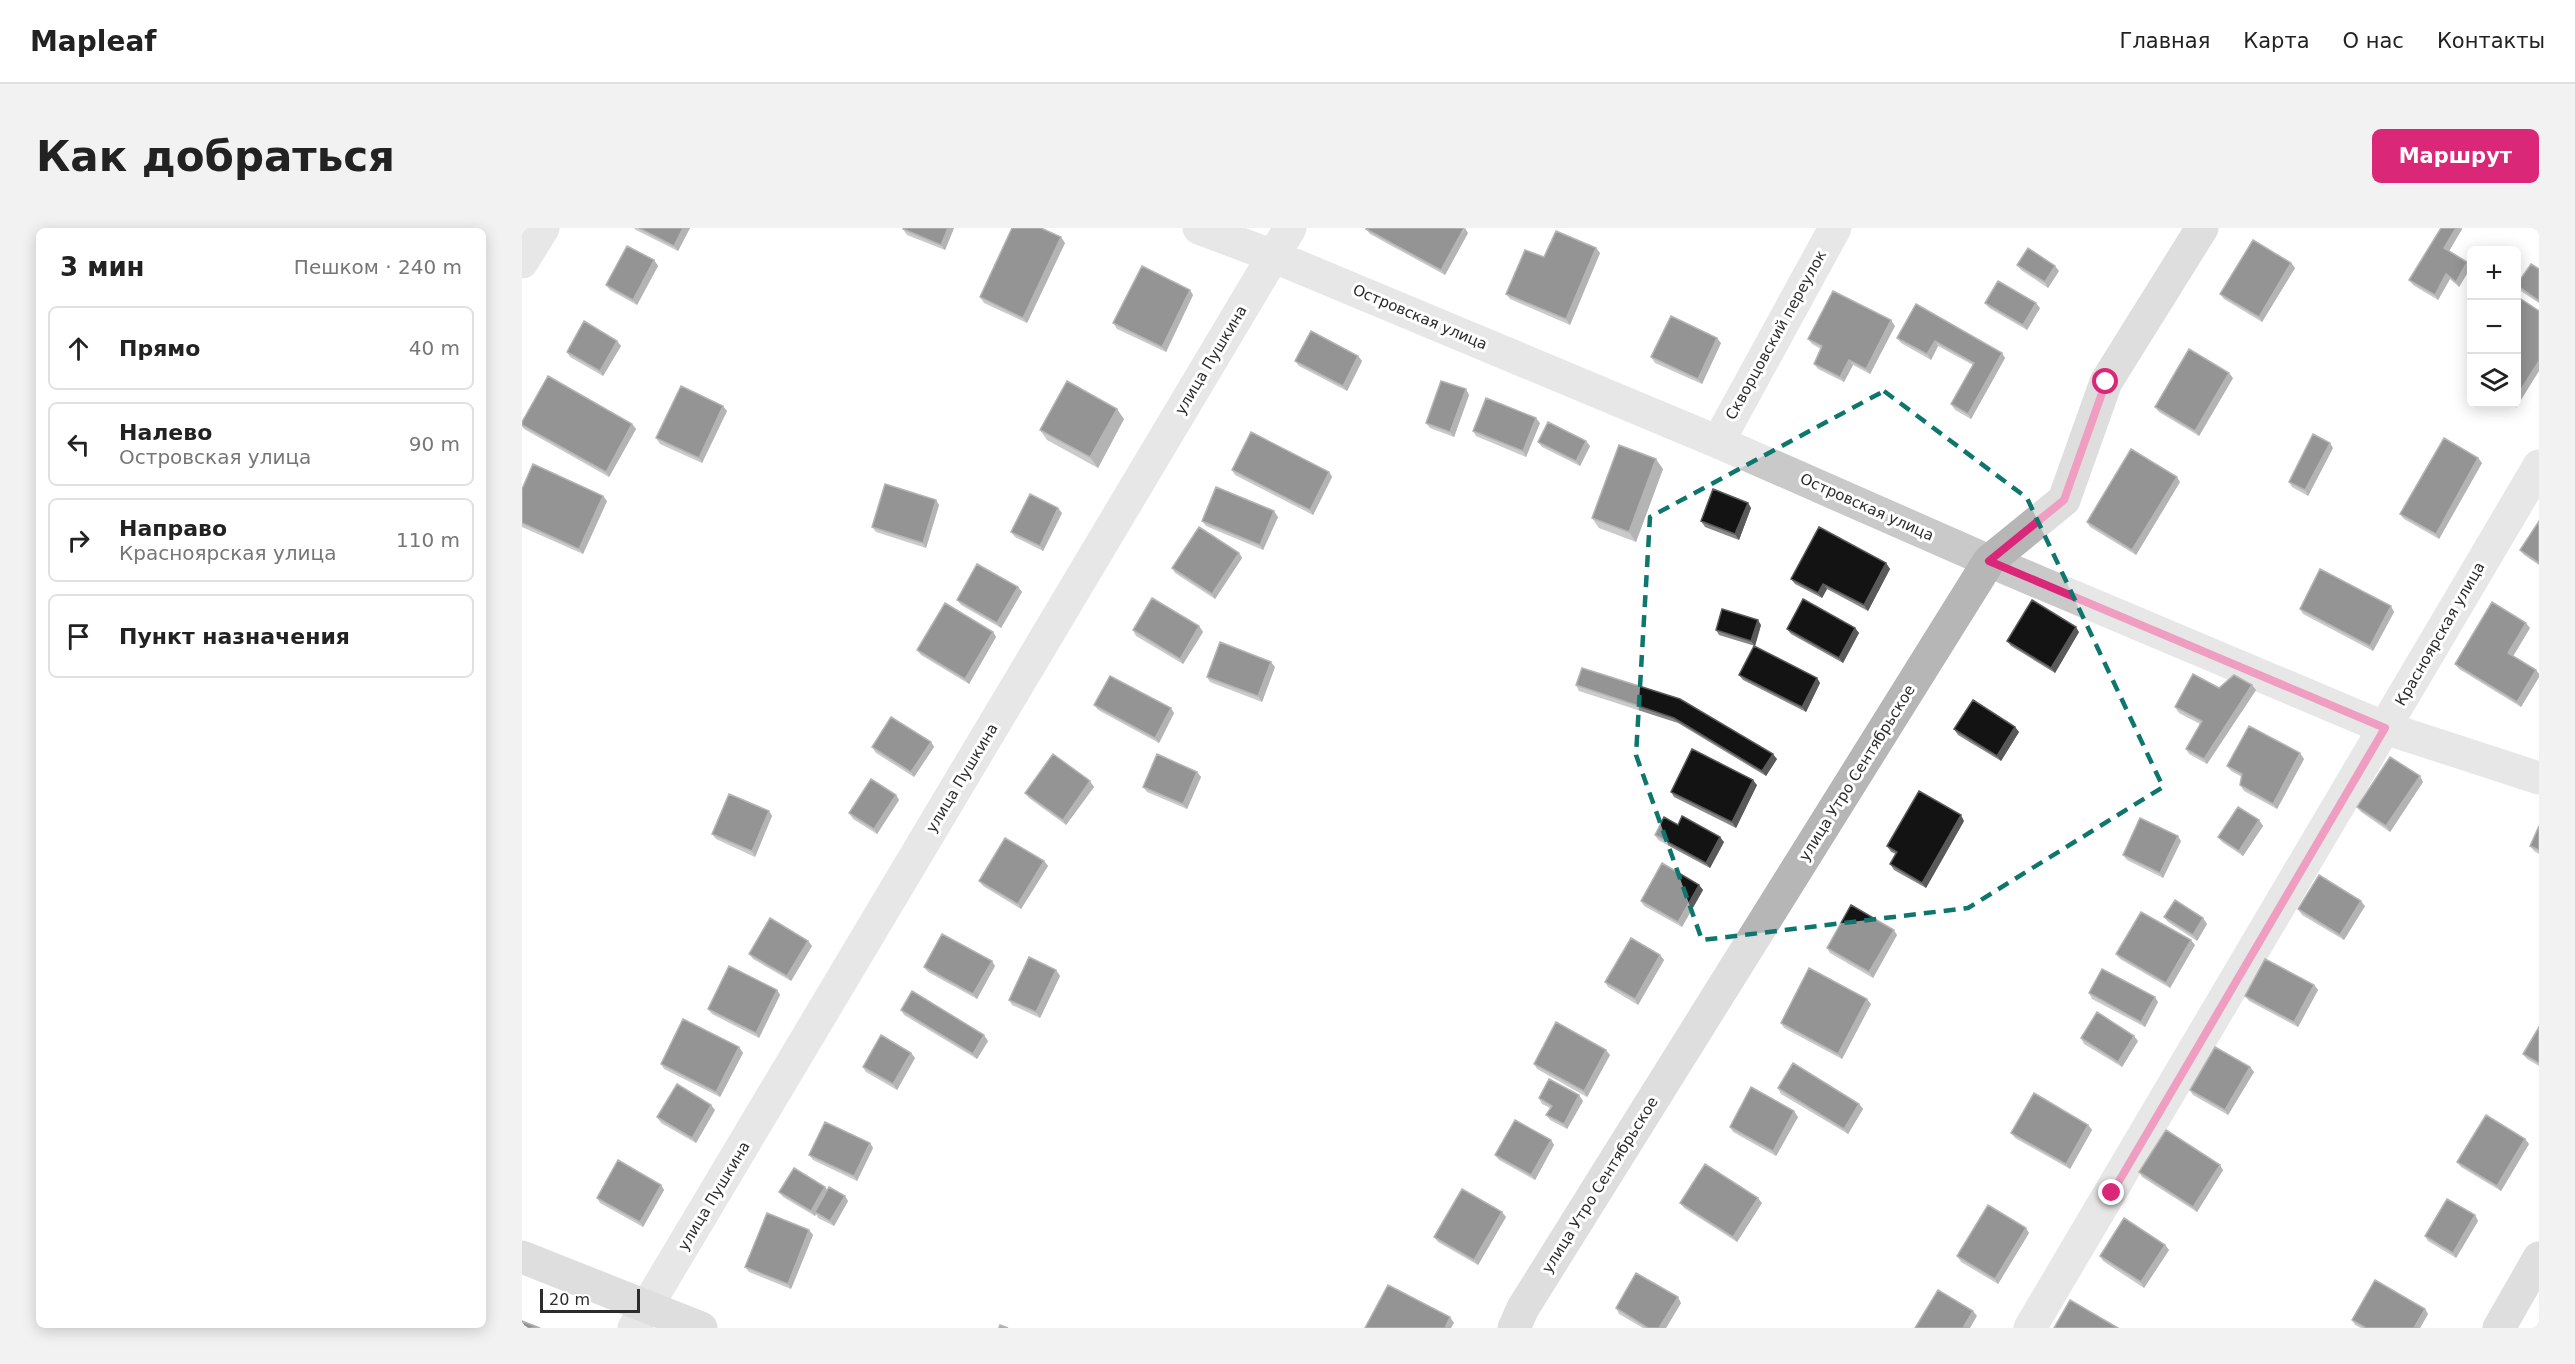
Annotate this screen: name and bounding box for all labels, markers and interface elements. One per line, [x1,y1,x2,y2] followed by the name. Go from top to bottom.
[30,25,156,58] text: Mapleaf
[2120,29,2210,53] text: Главная
[2243,29,2310,53] text: Карта
[2343,29,2404,53] text: О нас
[2437,29,2545,53] text: Контакты
[2372,129,2539,183] button: Маршрут
[36,132,395,181] text: Как добраться
[2467,246,2521,408] map controls
[2467,246,2521,300] button: +
[1722,247,1830,423] street label: Скворцовский переулок
[60,252,145,282] text: 3 мин
[294,255,462,279] text: Пешком · 240 m
[1350,281,1490,353] street label: Островская улица
[2467,300,2521,354] button: −
[1171,302,1251,418] street label: улица Пушкина
[62,332,95,365] icon: ahead
[119,336,200,361] text: Прямо
[409,336,460,360] text: 40 m
[2467,354,2521,408] button: layers
[2092,368,2118,394] route start
[119,420,212,445] text: Налево
[62,428,95,461] icon: left
[409,432,460,456] text: 90 m
[119,445,311,469] text: Островская улица
[1797,469,1937,545] street label: Островская улица
[119,516,227,541] text: Направо
[62,524,95,557] icon: right
[396,528,460,552] text: 110 m
[119,541,336,565] text: Красноярская улица
[2391,559,2489,709] street label: Красноярская улица
[62,620,95,653] icon: arrive
[119,624,350,649] text: Пункт назначения
[1795,682,1919,864] street label: улица Утро Сентябрьское
[922,720,1002,836] street label: улица Пушкина
[1538,1094,1662,1276] street label: улица Утро Сентябрьское
[674,1138,754,1254] street label: улица Пушкина
[2098,1179,2124,1205] route end
[540,1286,640,1314] scale bar
[549,1290,590,1309] text: 20 m

